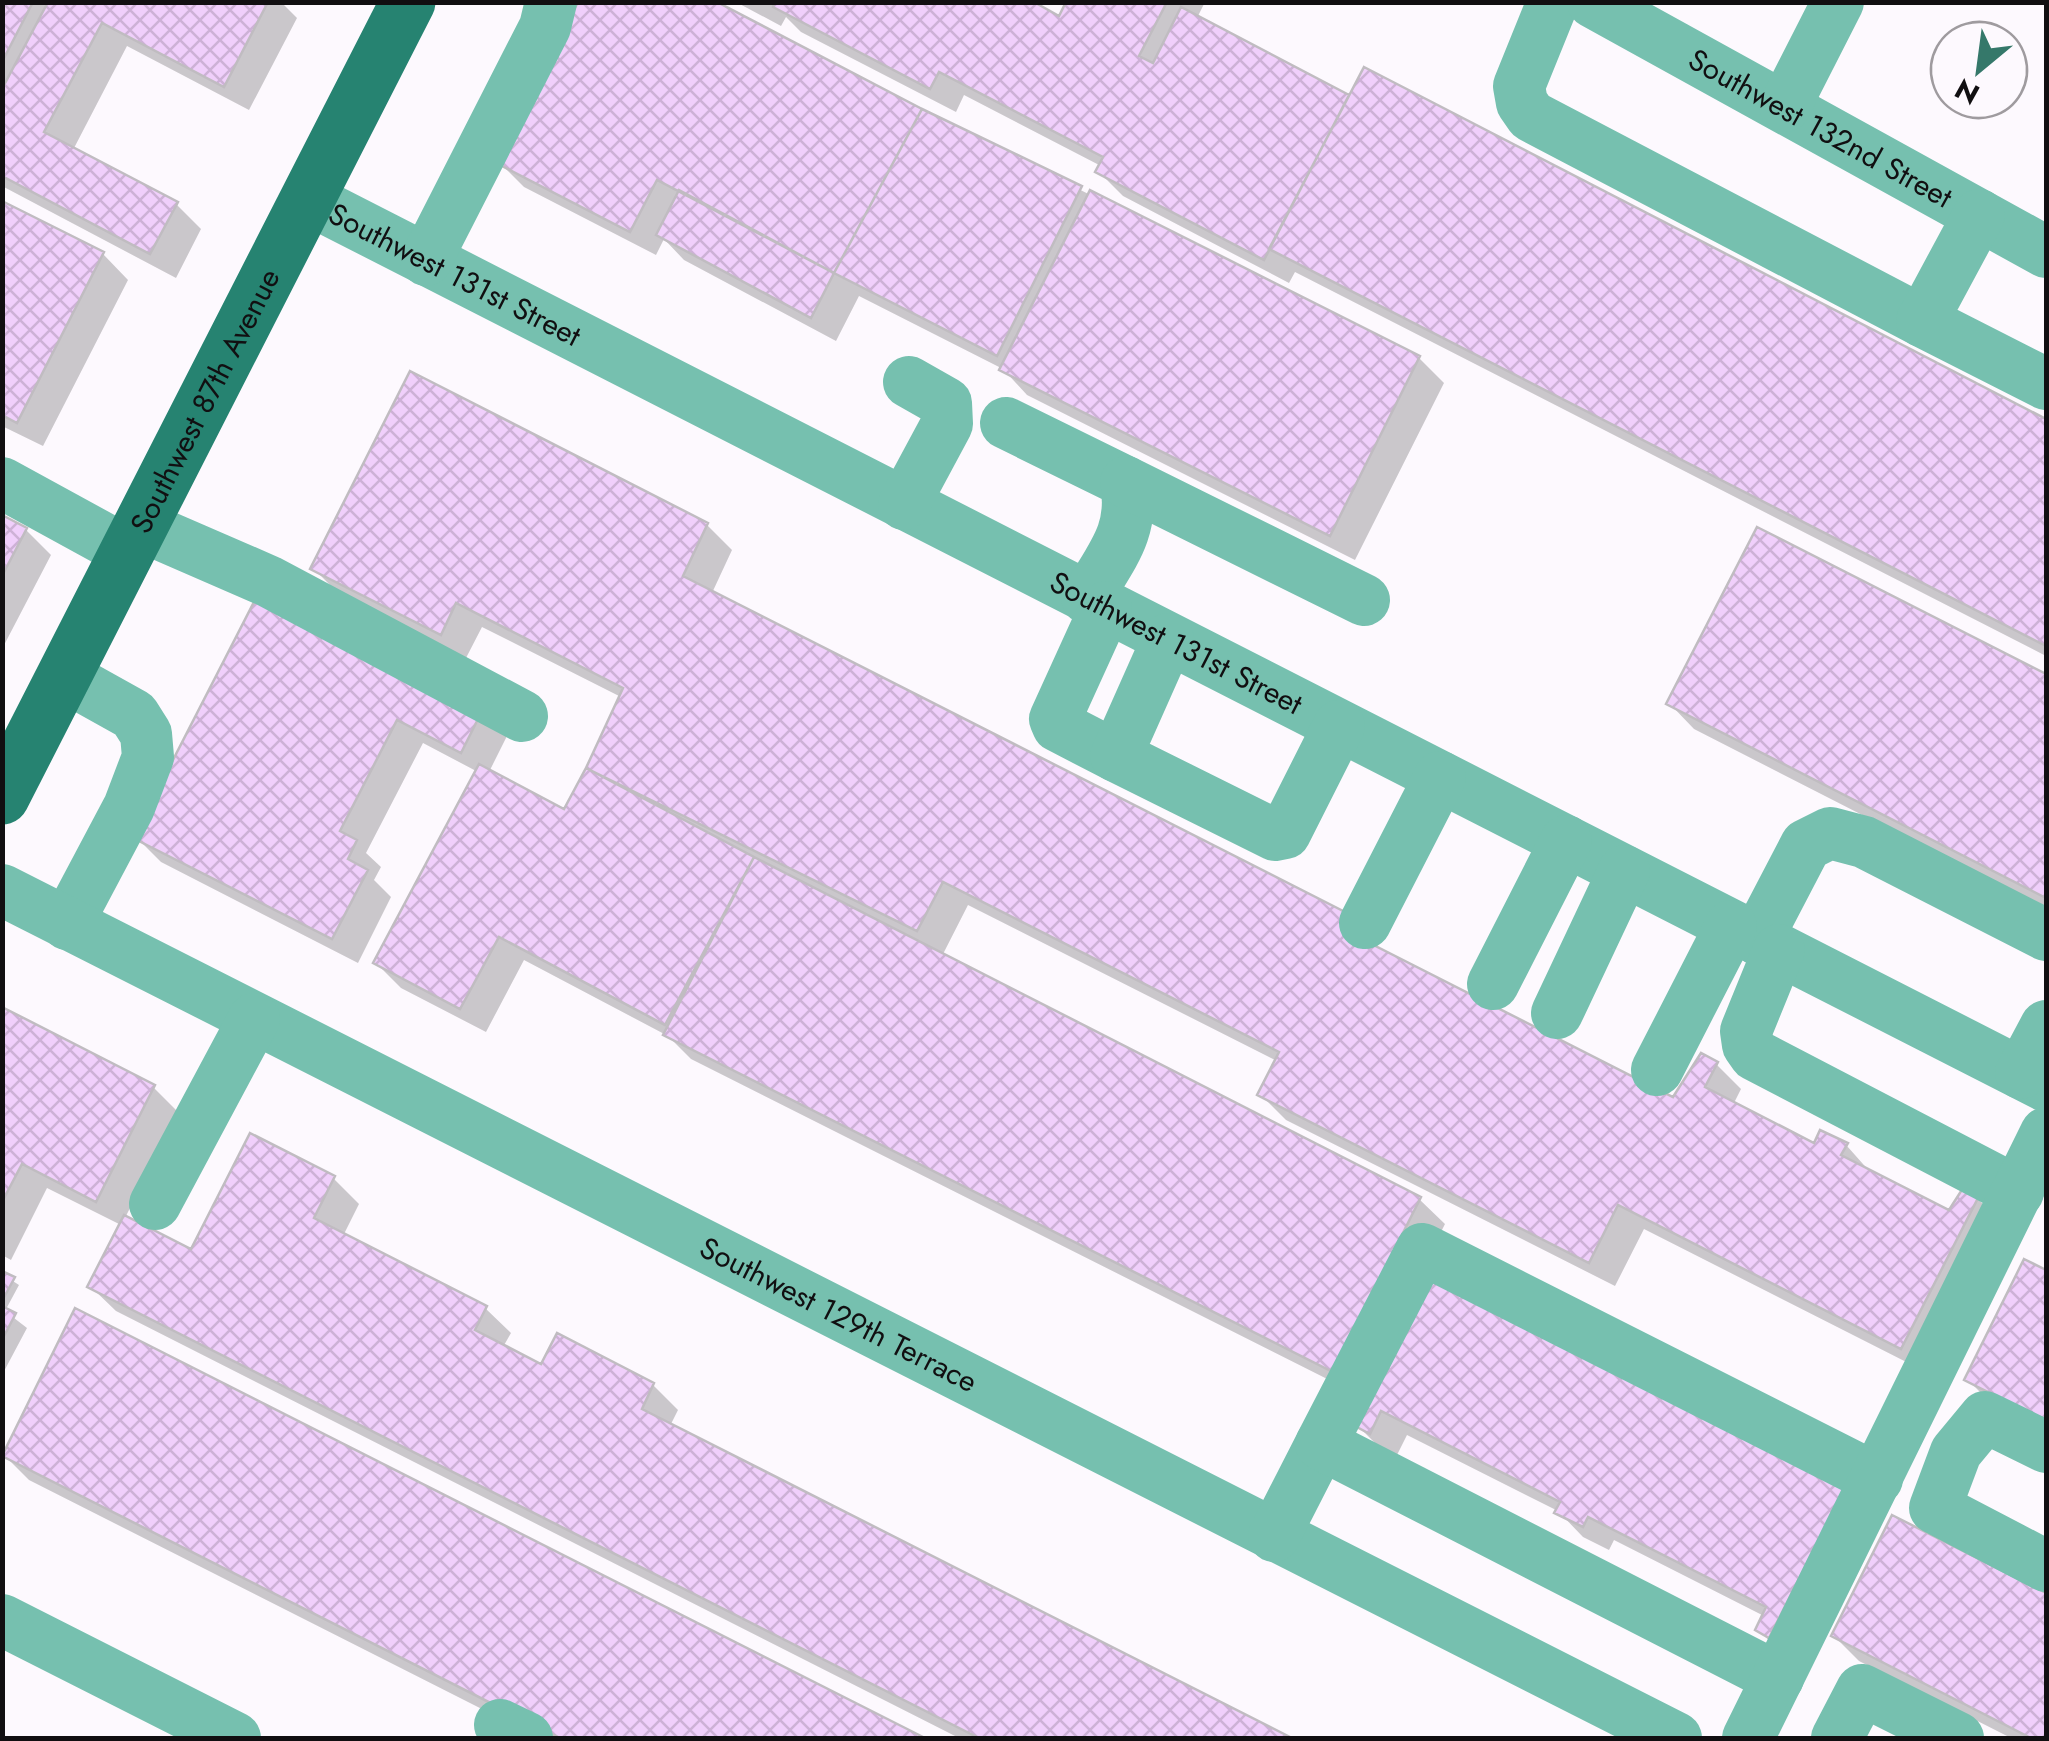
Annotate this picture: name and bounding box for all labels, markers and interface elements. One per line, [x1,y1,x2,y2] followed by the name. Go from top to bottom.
[1929,20,2029,120] north arrow
[1681,37,1961,218] street label: Southwest 132nd Street
[1947,68,1987,115] text: N
[321,192,589,357] street label: Southwest 131st Street
[119,261,290,541] street label: Southwest 87th Avenue
[1043,560,1311,725] street label: Southwest 131st Street
[692,1226,985,1402] street label: Southwest 129th Terrace

